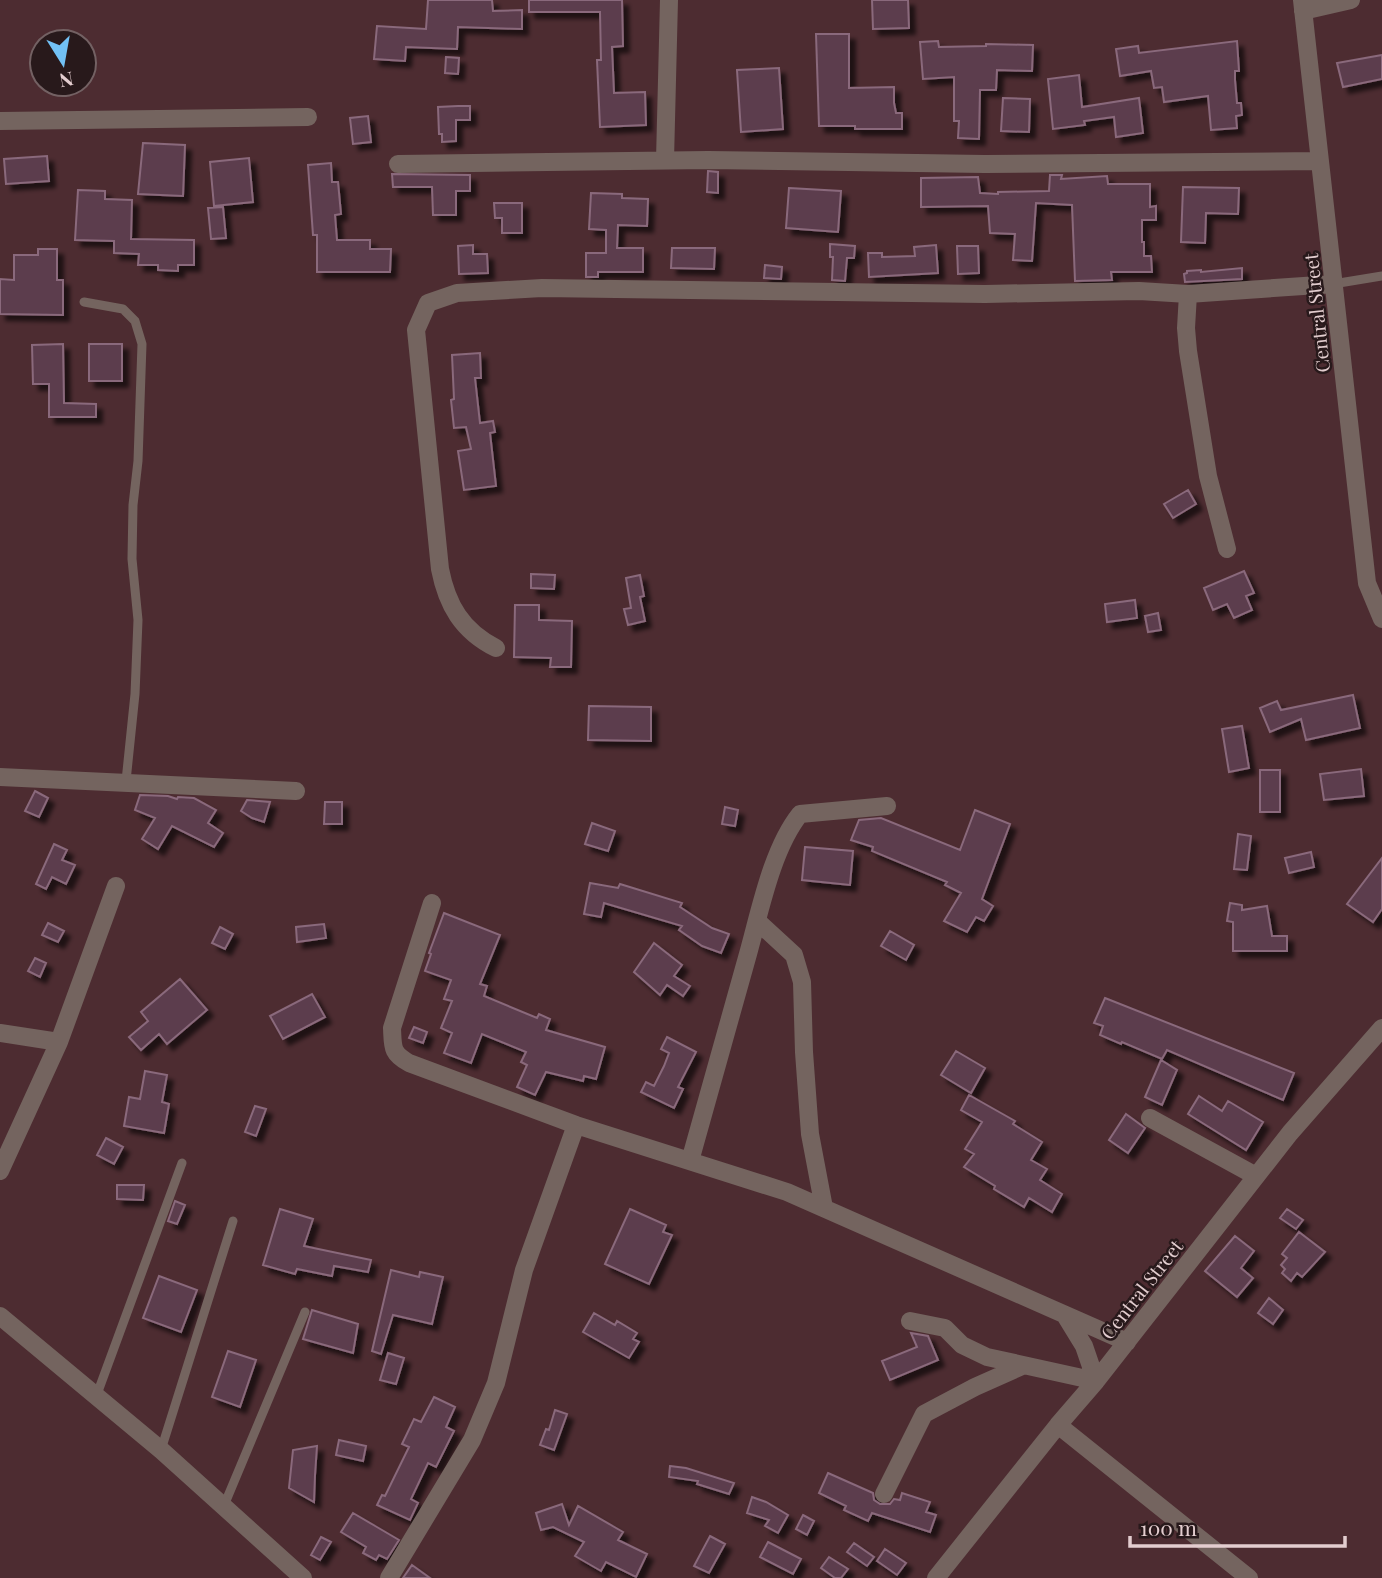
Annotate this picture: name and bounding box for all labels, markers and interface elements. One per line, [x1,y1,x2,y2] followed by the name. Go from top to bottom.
[28,28,98,98] north arrow
[57,67,76,95] text: N
[1297,252,1335,374] street label: Central Street
[1094,1234,1188,1344] street label: Central Street
[1130,1504,1345,1548] scale bar
[1140,1513,1197,1541] text: 100 m

